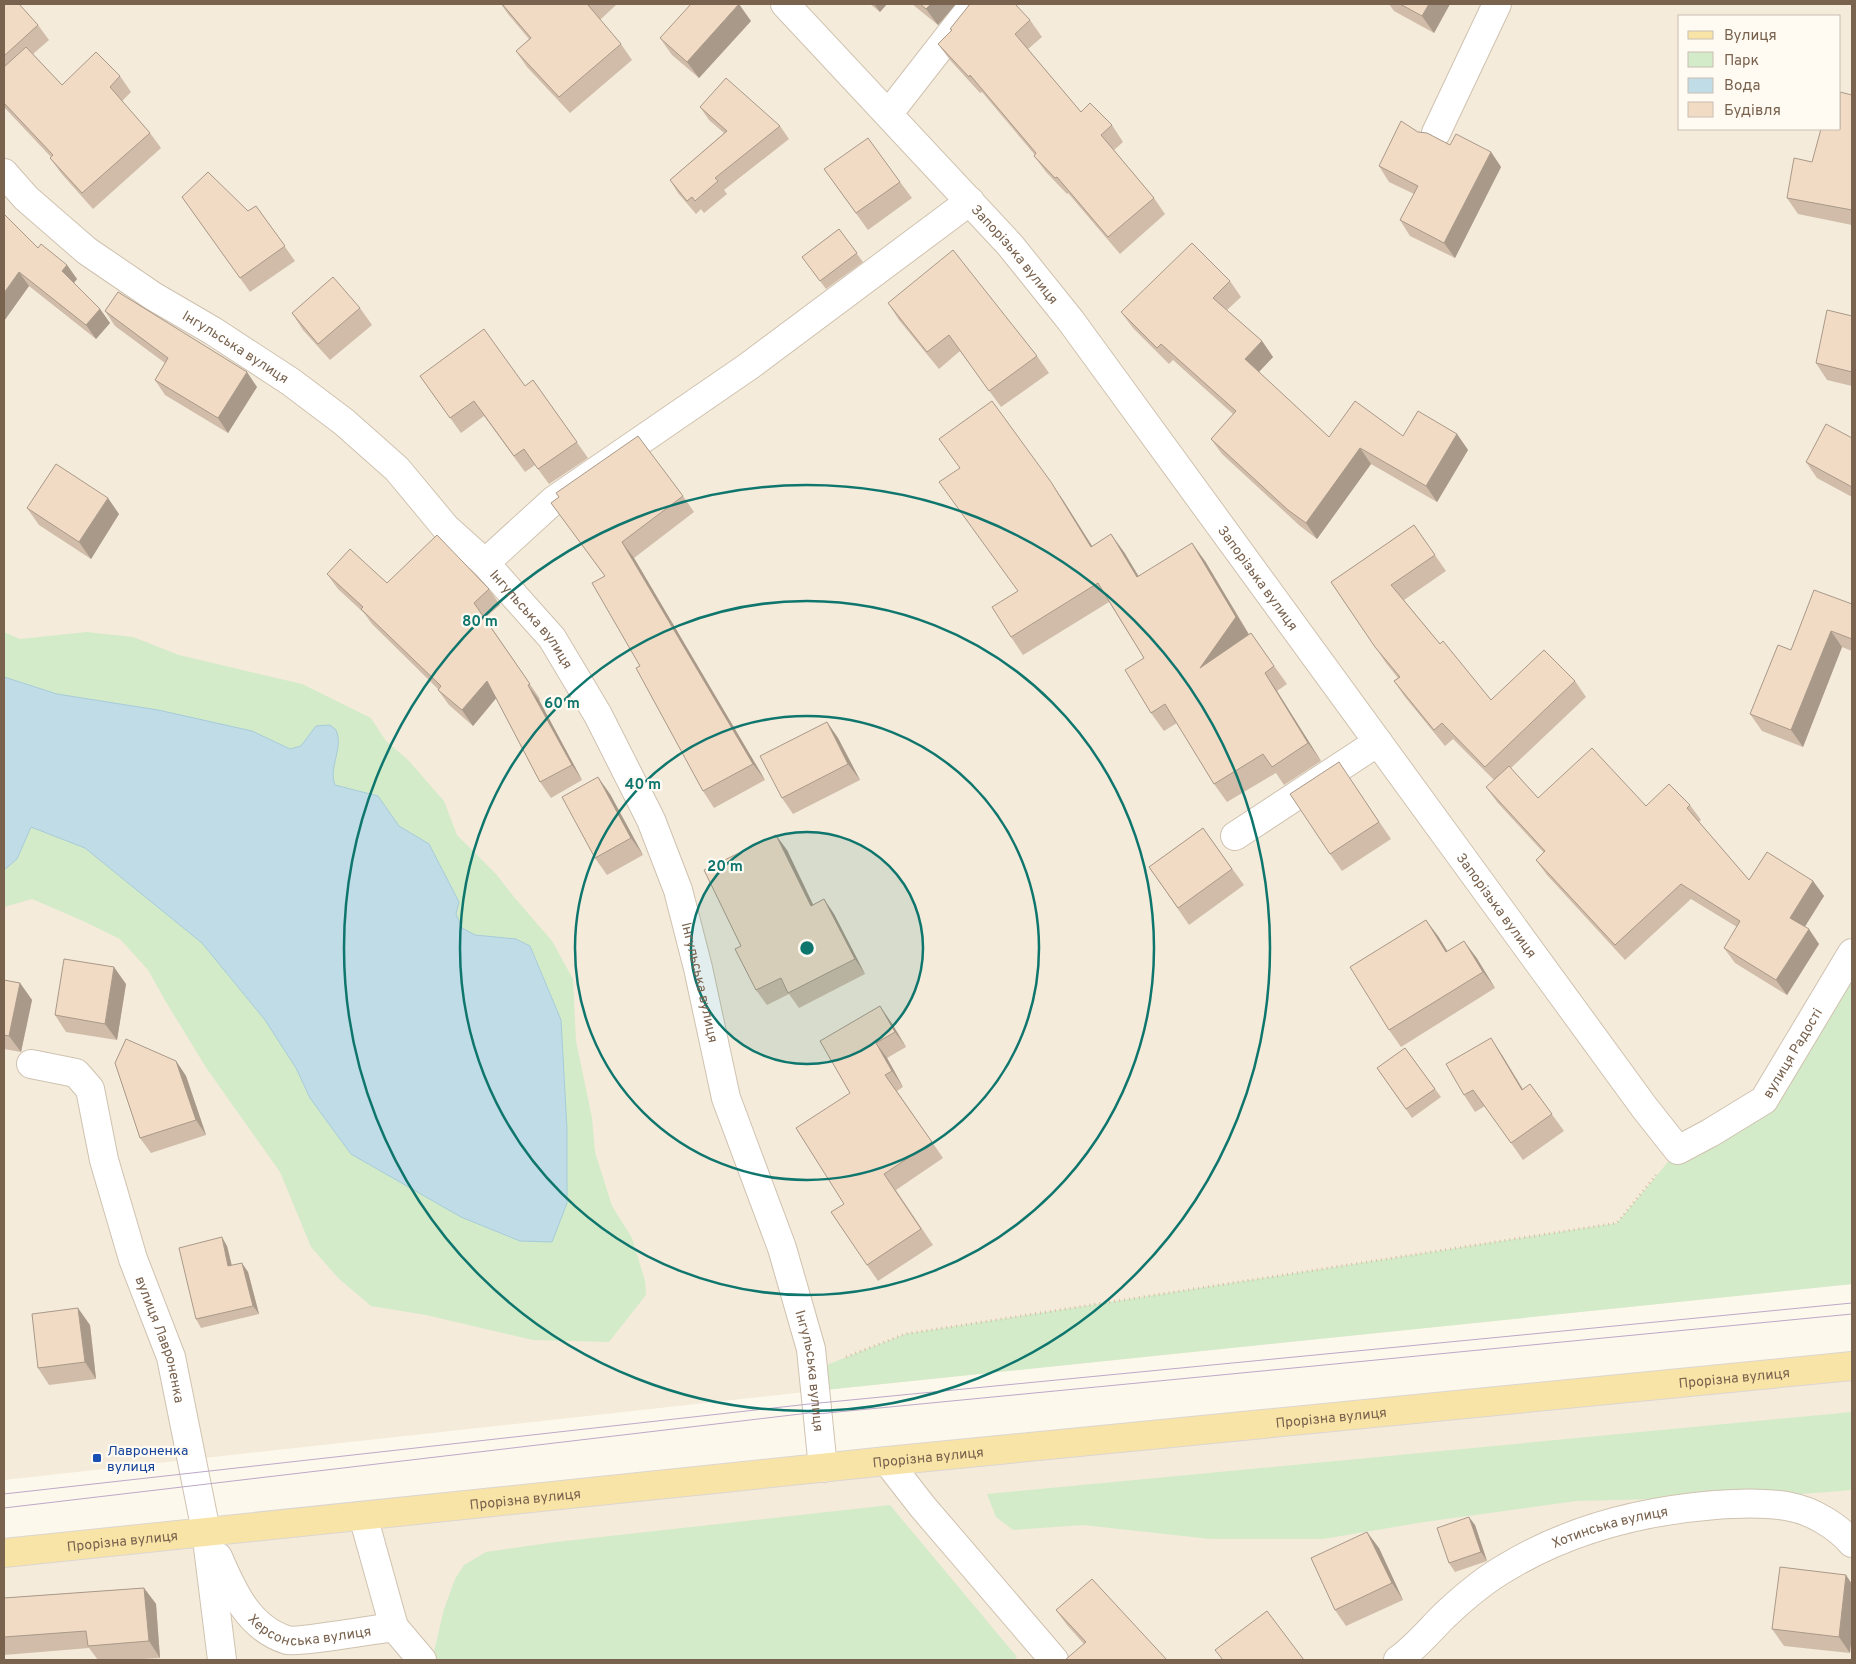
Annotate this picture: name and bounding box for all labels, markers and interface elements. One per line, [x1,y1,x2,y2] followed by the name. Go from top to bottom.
[1678,15,1841,130] legend
[1724,27,1777,46] text: Вулиця
[1724,52,1759,71] text: Парк
[1724,77,1760,96] text: Вода
[1724,102,1781,121] text: Будівля
[967,202,1061,308] street label: Запорізька вулиця
[179,308,291,388] street label: Інгульська вулиця
[1213,523,1301,635] street label: Запорізька вулиця
[485,567,575,672] street label: Інгульська вулиця
[462,613,498,632] text: 80 m
[544,695,580,714] text: 60 m
[625,776,661,795] text: 40 m
[1452,850,1539,962] street label: Запорізька вулиця
[707,858,743,877] text: 20 m
[677,921,721,1044] street label: Інгульська вулиця
[798,939,816,957] centre of rings
[1760,1006,1827,1102] street label: вулиця Радості
[130,1274,187,1405] street label: вулиця Лавроненка
[790,1309,826,1433] street label: Інгульська вулиця
[1678,1365,1791,1393] street label: Прорізна вулиця
[1275,1405,1388,1433] street label: Прорізна вулиця
[107,1443,188,1476] place label: Лавроненка вулиця
[872,1445,985,1472] street label: Прорізна вулиця
[91,1452,103,1464] marker: Лавроненка вулиця
[469,1486,582,1514] street label: Прорізна вулиця
[1550,1504,1669,1553] street label: Хотинська вулиця
[66,1528,179,1556] street label: Прорізна вулиця
[244,1611,373,1650] street label: Херсонська вулиця

